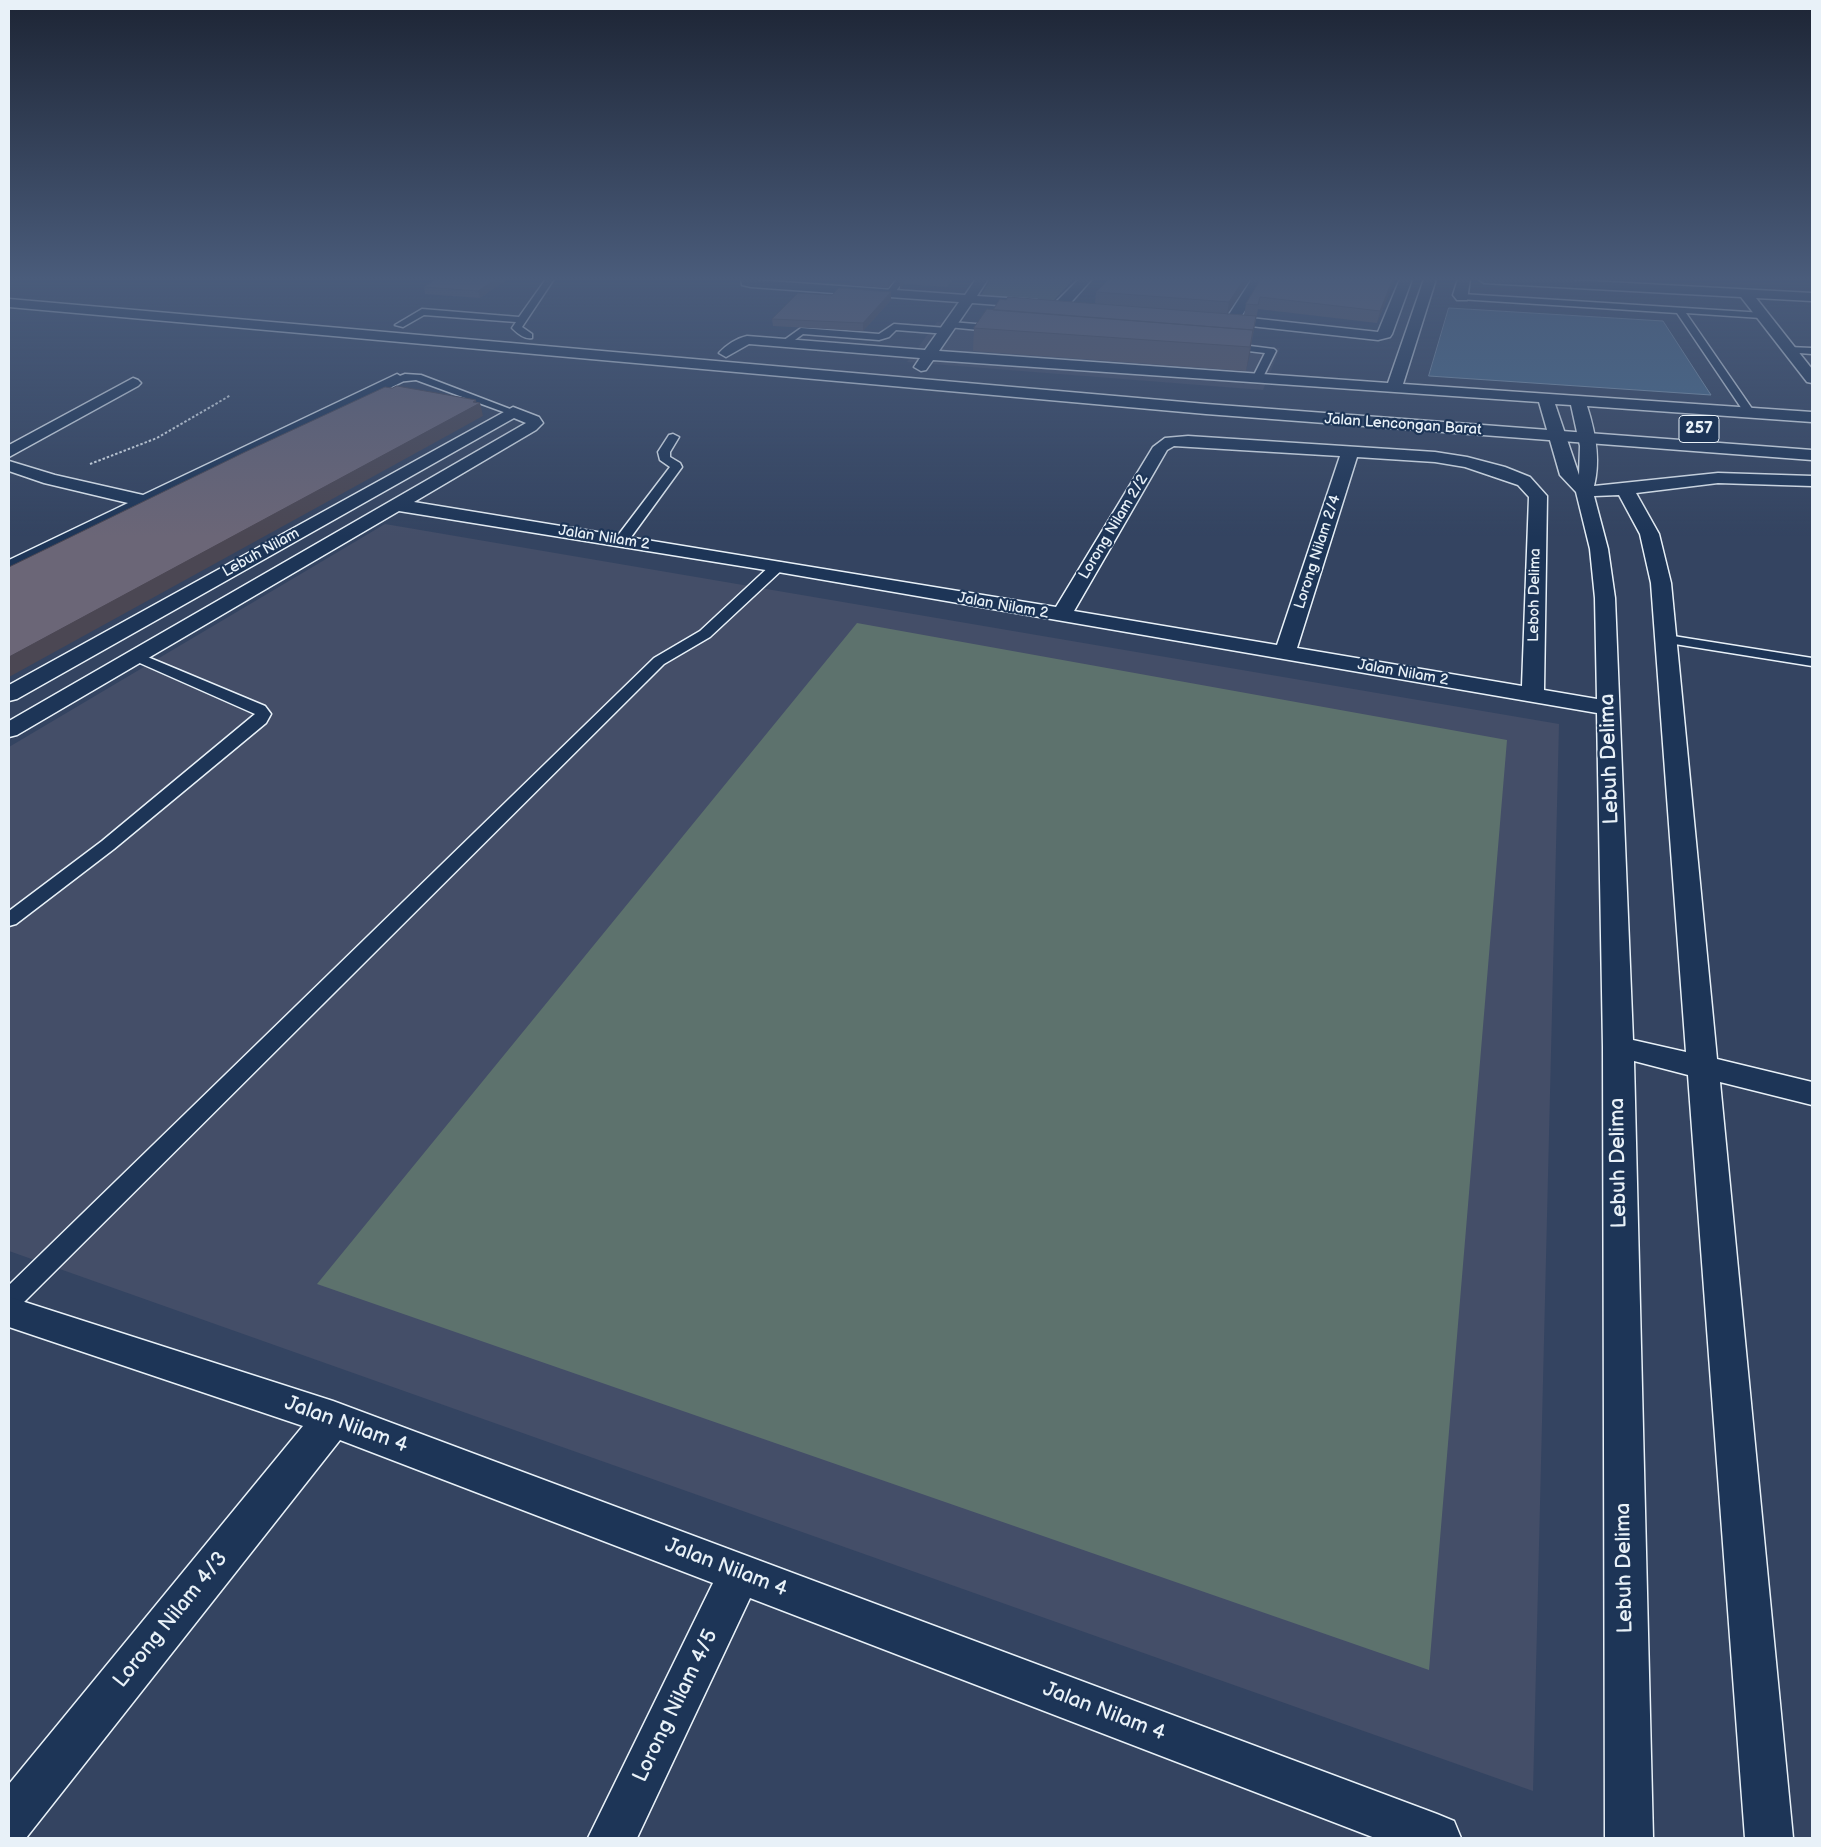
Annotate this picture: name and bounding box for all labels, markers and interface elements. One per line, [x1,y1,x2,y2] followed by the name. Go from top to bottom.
[1324,411,1482,439] street label: Jalan Lencongan Barat
[1679,416,1719,442] road number: 257
[1076,471,1152,583] street label: Lorong Nilam 2/2
[1291,493,1345,611] street label: Lorong Nilam 2/4
[557,522,651,554] street label: Jalan Nilam 2
[219,525,303,581] street label: Lebuh Nilam
[1525,548,1545,642] street label: Leboh Delima
[956,589,1050,623] street label: Jalan Nilam 2
[1356,656,1450,690] street label: Jalan Nilam 2
[1595,693,1625,825] street label: Lebuh Delima
[1605,1097,1633,1229] street label: Lebuh Delima
[281,1391,411,1459] street label: Jalan Nilam 4
[1611,1502,1639,1634] street label: Lebuh Delima
[661,1533,791,1603] street label: Jalan Nilam 4
[109,1547,233,1693] street label: Lorong Nilam 4/3
[628,1626,724,1786] street label: Lorong Nilam 4/5
[1039,1677,1169,1747] street label: Jalan Nilam 4

